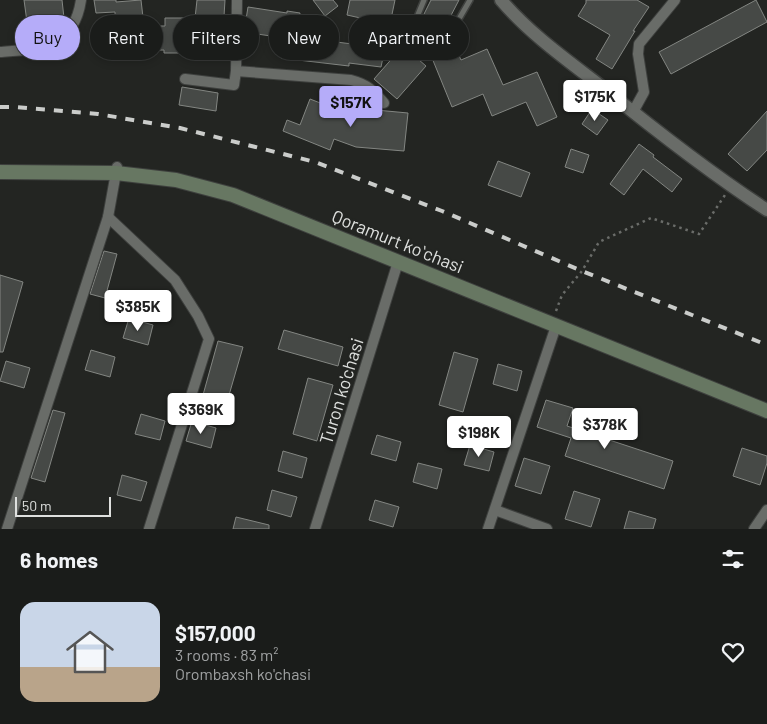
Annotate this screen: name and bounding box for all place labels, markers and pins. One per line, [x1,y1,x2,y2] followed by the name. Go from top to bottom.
[560,80,630,122] pin: $175K
[316,86,386,128] pin: $157K
[103,290,173,332] pin: $385K
[166,392,236,435] pin: $369K
[570,408,640,450] pin: $378K
[444,416,514,458] pin: $198K

